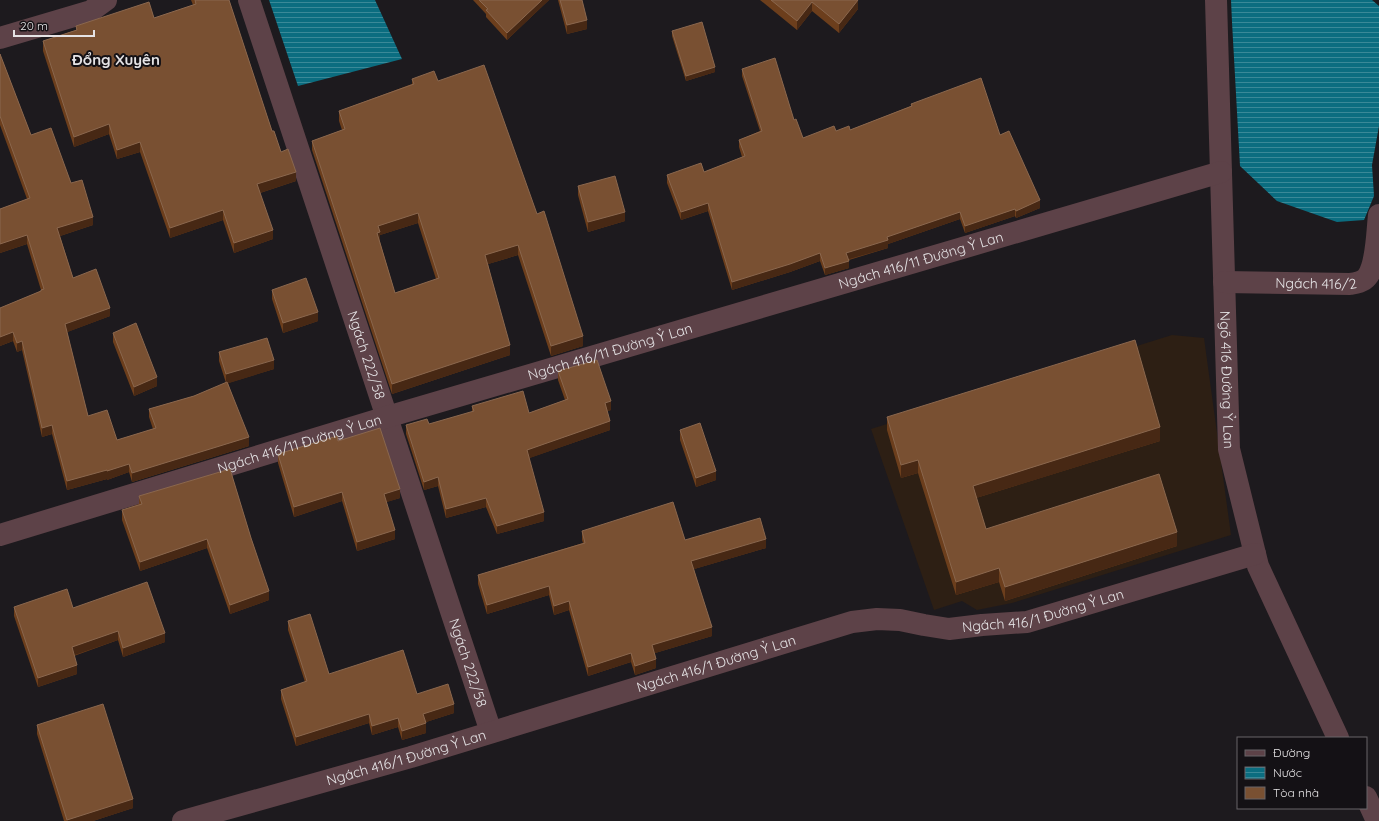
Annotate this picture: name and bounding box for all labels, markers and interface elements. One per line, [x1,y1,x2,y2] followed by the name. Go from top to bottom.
[14,12,94,38] scale bar
[20,18,48,33] text: 20 m
[71,50,160,69] district label: Đổng Xuyên
[836,227,1005,293] street label: Ngách 416/11 Đường Ỷ Lan
[1275,274,1358,293] street label: Ngách 416/2
[343,308,389,402] street label: Ngách 222/58
[1216,311,1238,449] street label: Ngõ 416 Đường Ỷ Lan
[526,319,694,384] street label: Ngách 416/11 Đường Ỷ Lan
[215,410,384,477] street label: Ngách 416/11 Đường Ỷ Lan
[961,585,1126,636] street label: Ngách 416/1 Đường Ỷ Lan
[445,616,491,709] street label: Ngách 222/58
[634,631,798,696] street label: Ngách 416/1 Đường Ỷ Lan
[324,726,488,789] street label: Ngách 416/1 Đường Ỷ Lan
[1237,737,1367,809] legend
[1273,745,1310,760] text: Đường
[1273,765,1302,780] text: Nước
[1273,785,1319,800] text: Tòa nhà

